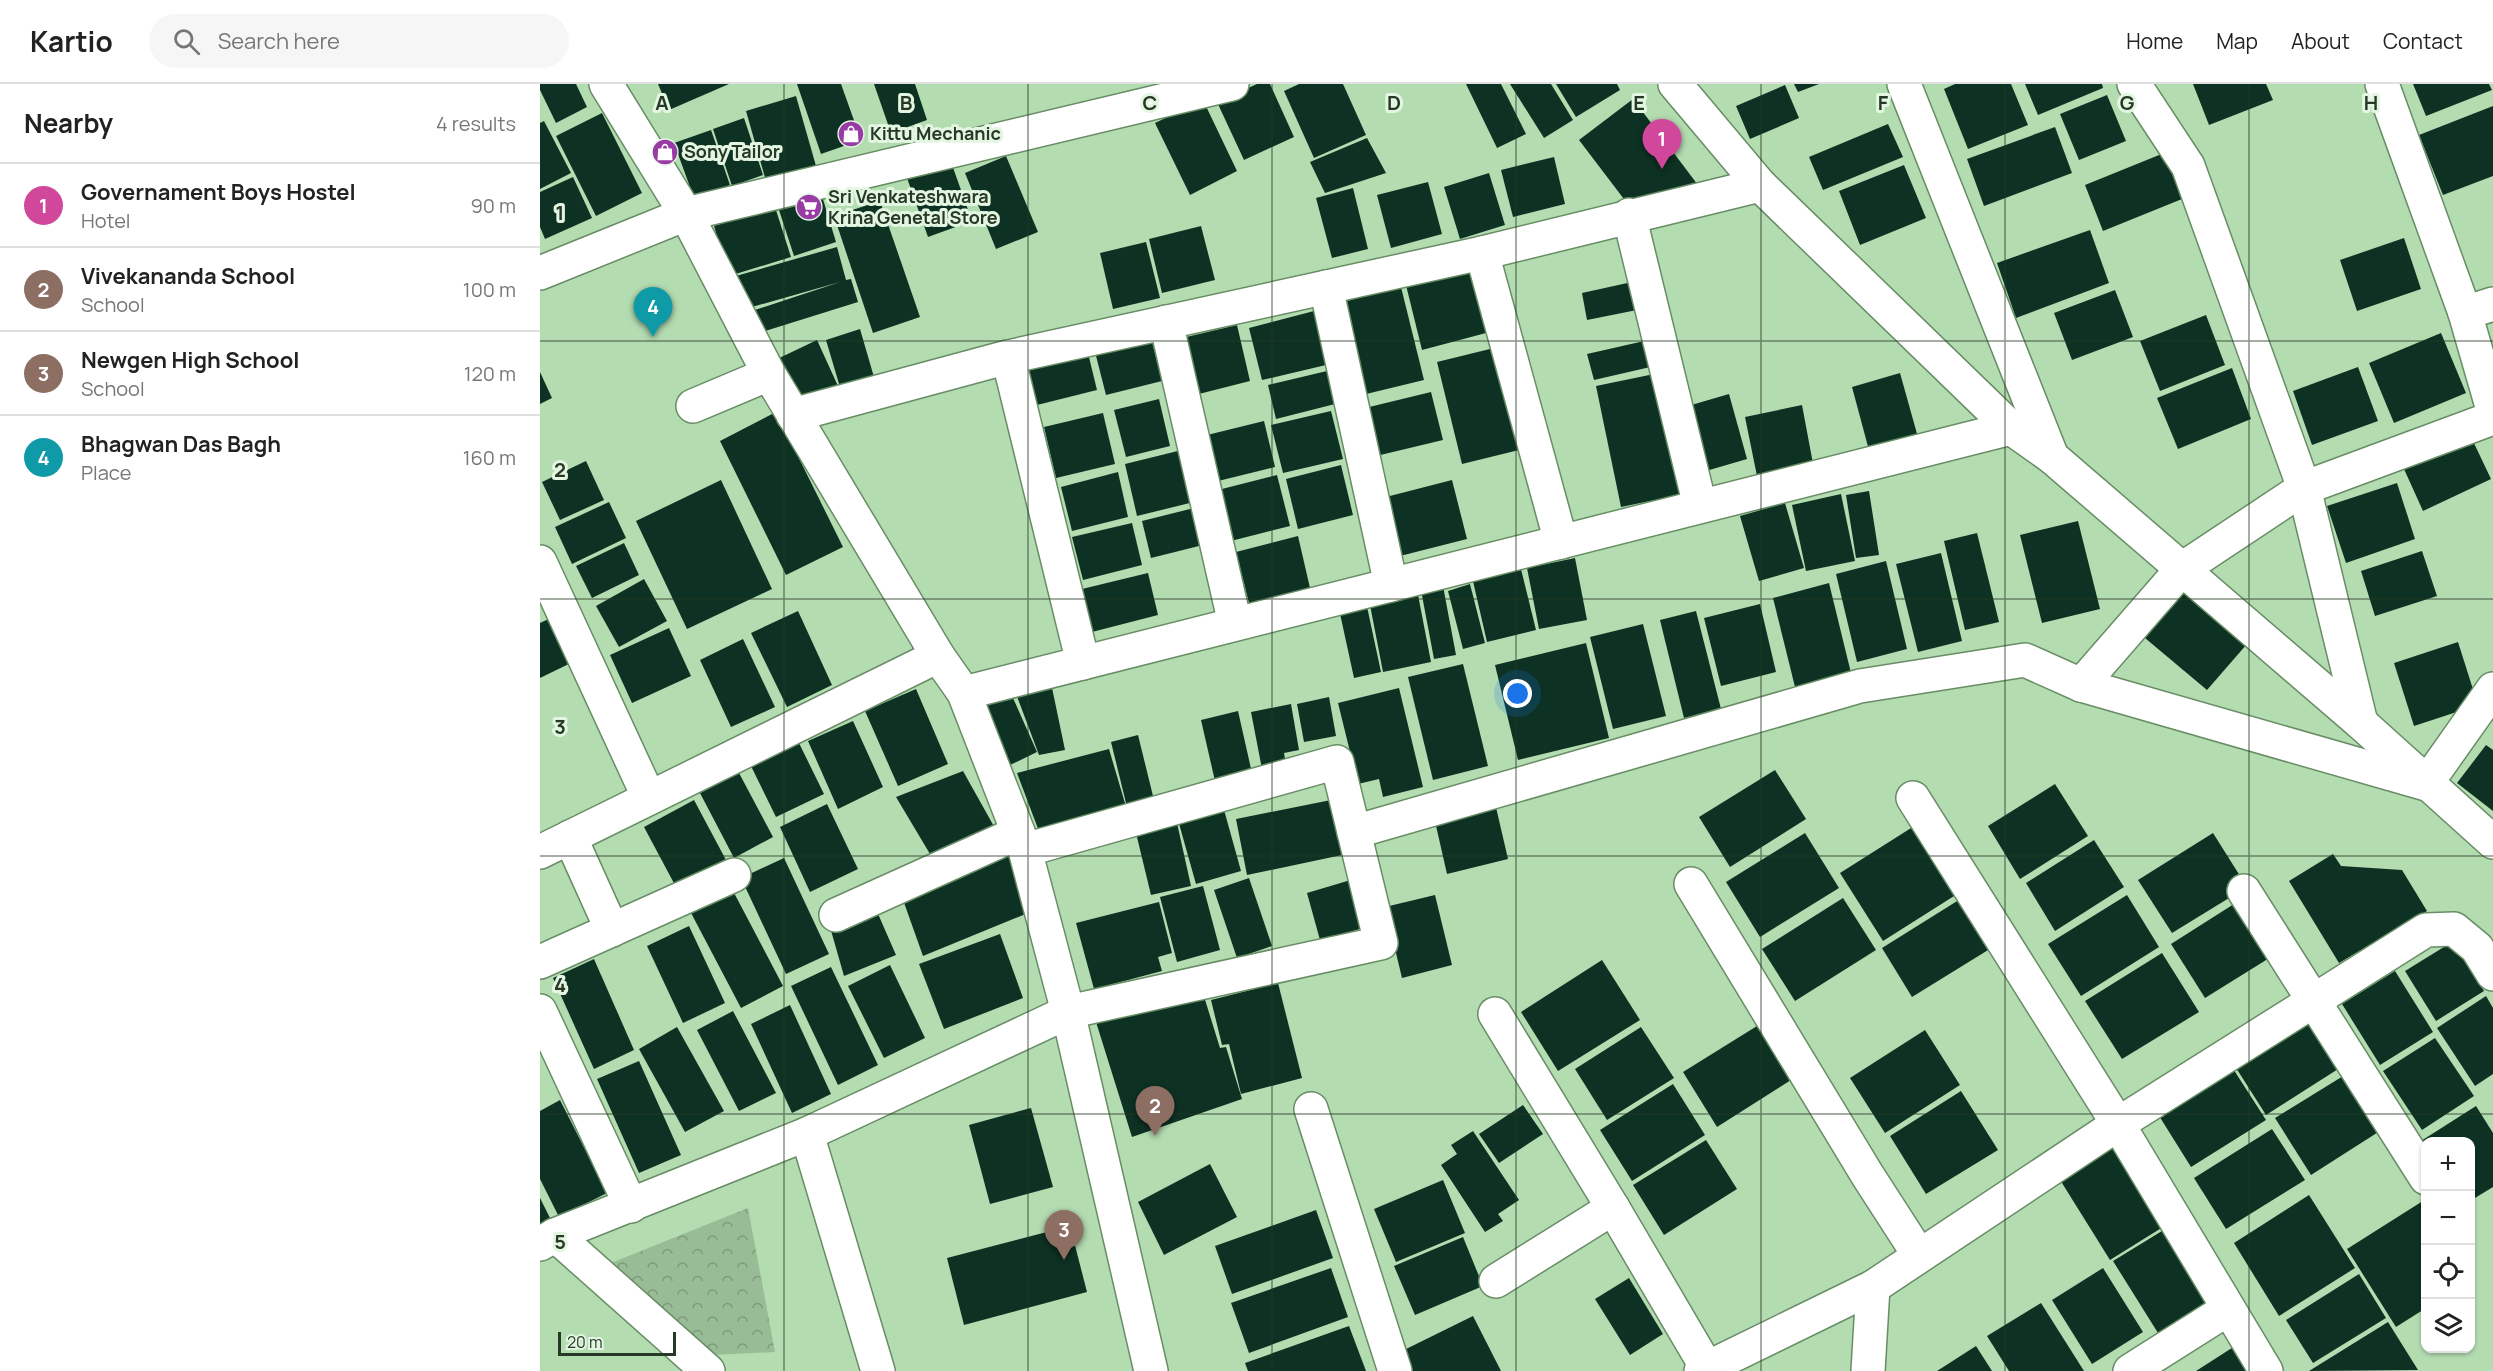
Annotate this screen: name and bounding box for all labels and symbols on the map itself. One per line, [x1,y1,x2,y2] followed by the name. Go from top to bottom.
[655,89,669,116] text: A
[900,89,913,116] text: B
[1143,89,1157,116] text: C
[1387,89,1401,116] text: D
[1633,89,1645,116] text: E
[1878,89,1889,116] text: F
[2120,89,2135,116] text: G
[2364,89,2378,116] text: H
[836,119,866,149] shop icon: Kittu Mechanic
[1642,120,1682,169] pin: 1
[870,121,1001,145] place label: Kittu Mechanic
[650,137,680,167] shop icon: Sony Tailor
[684,139,780,163] place label: Sony Tailor
[828,184,998,229] place label: Sri Venkateshwara Krina Genetal Store
[794,192,824,222] supermarket icon: Sri Venkateshwara Krina Genetal Store
[556,199,564,226] text: 1
[634,288,672,337] pin: 4
[554,456,566,483] text: 2
[1503,679,1532,708] your location
[554,713,566,740] text: 3
[554,971,566,998] text: 4
[1136,1086,1174,1136] pin: 2
[1044,1210,1084,1260] pin: 3
[554,1228,566,1255] text: 5
[558,1329,676,1356] scale bar

